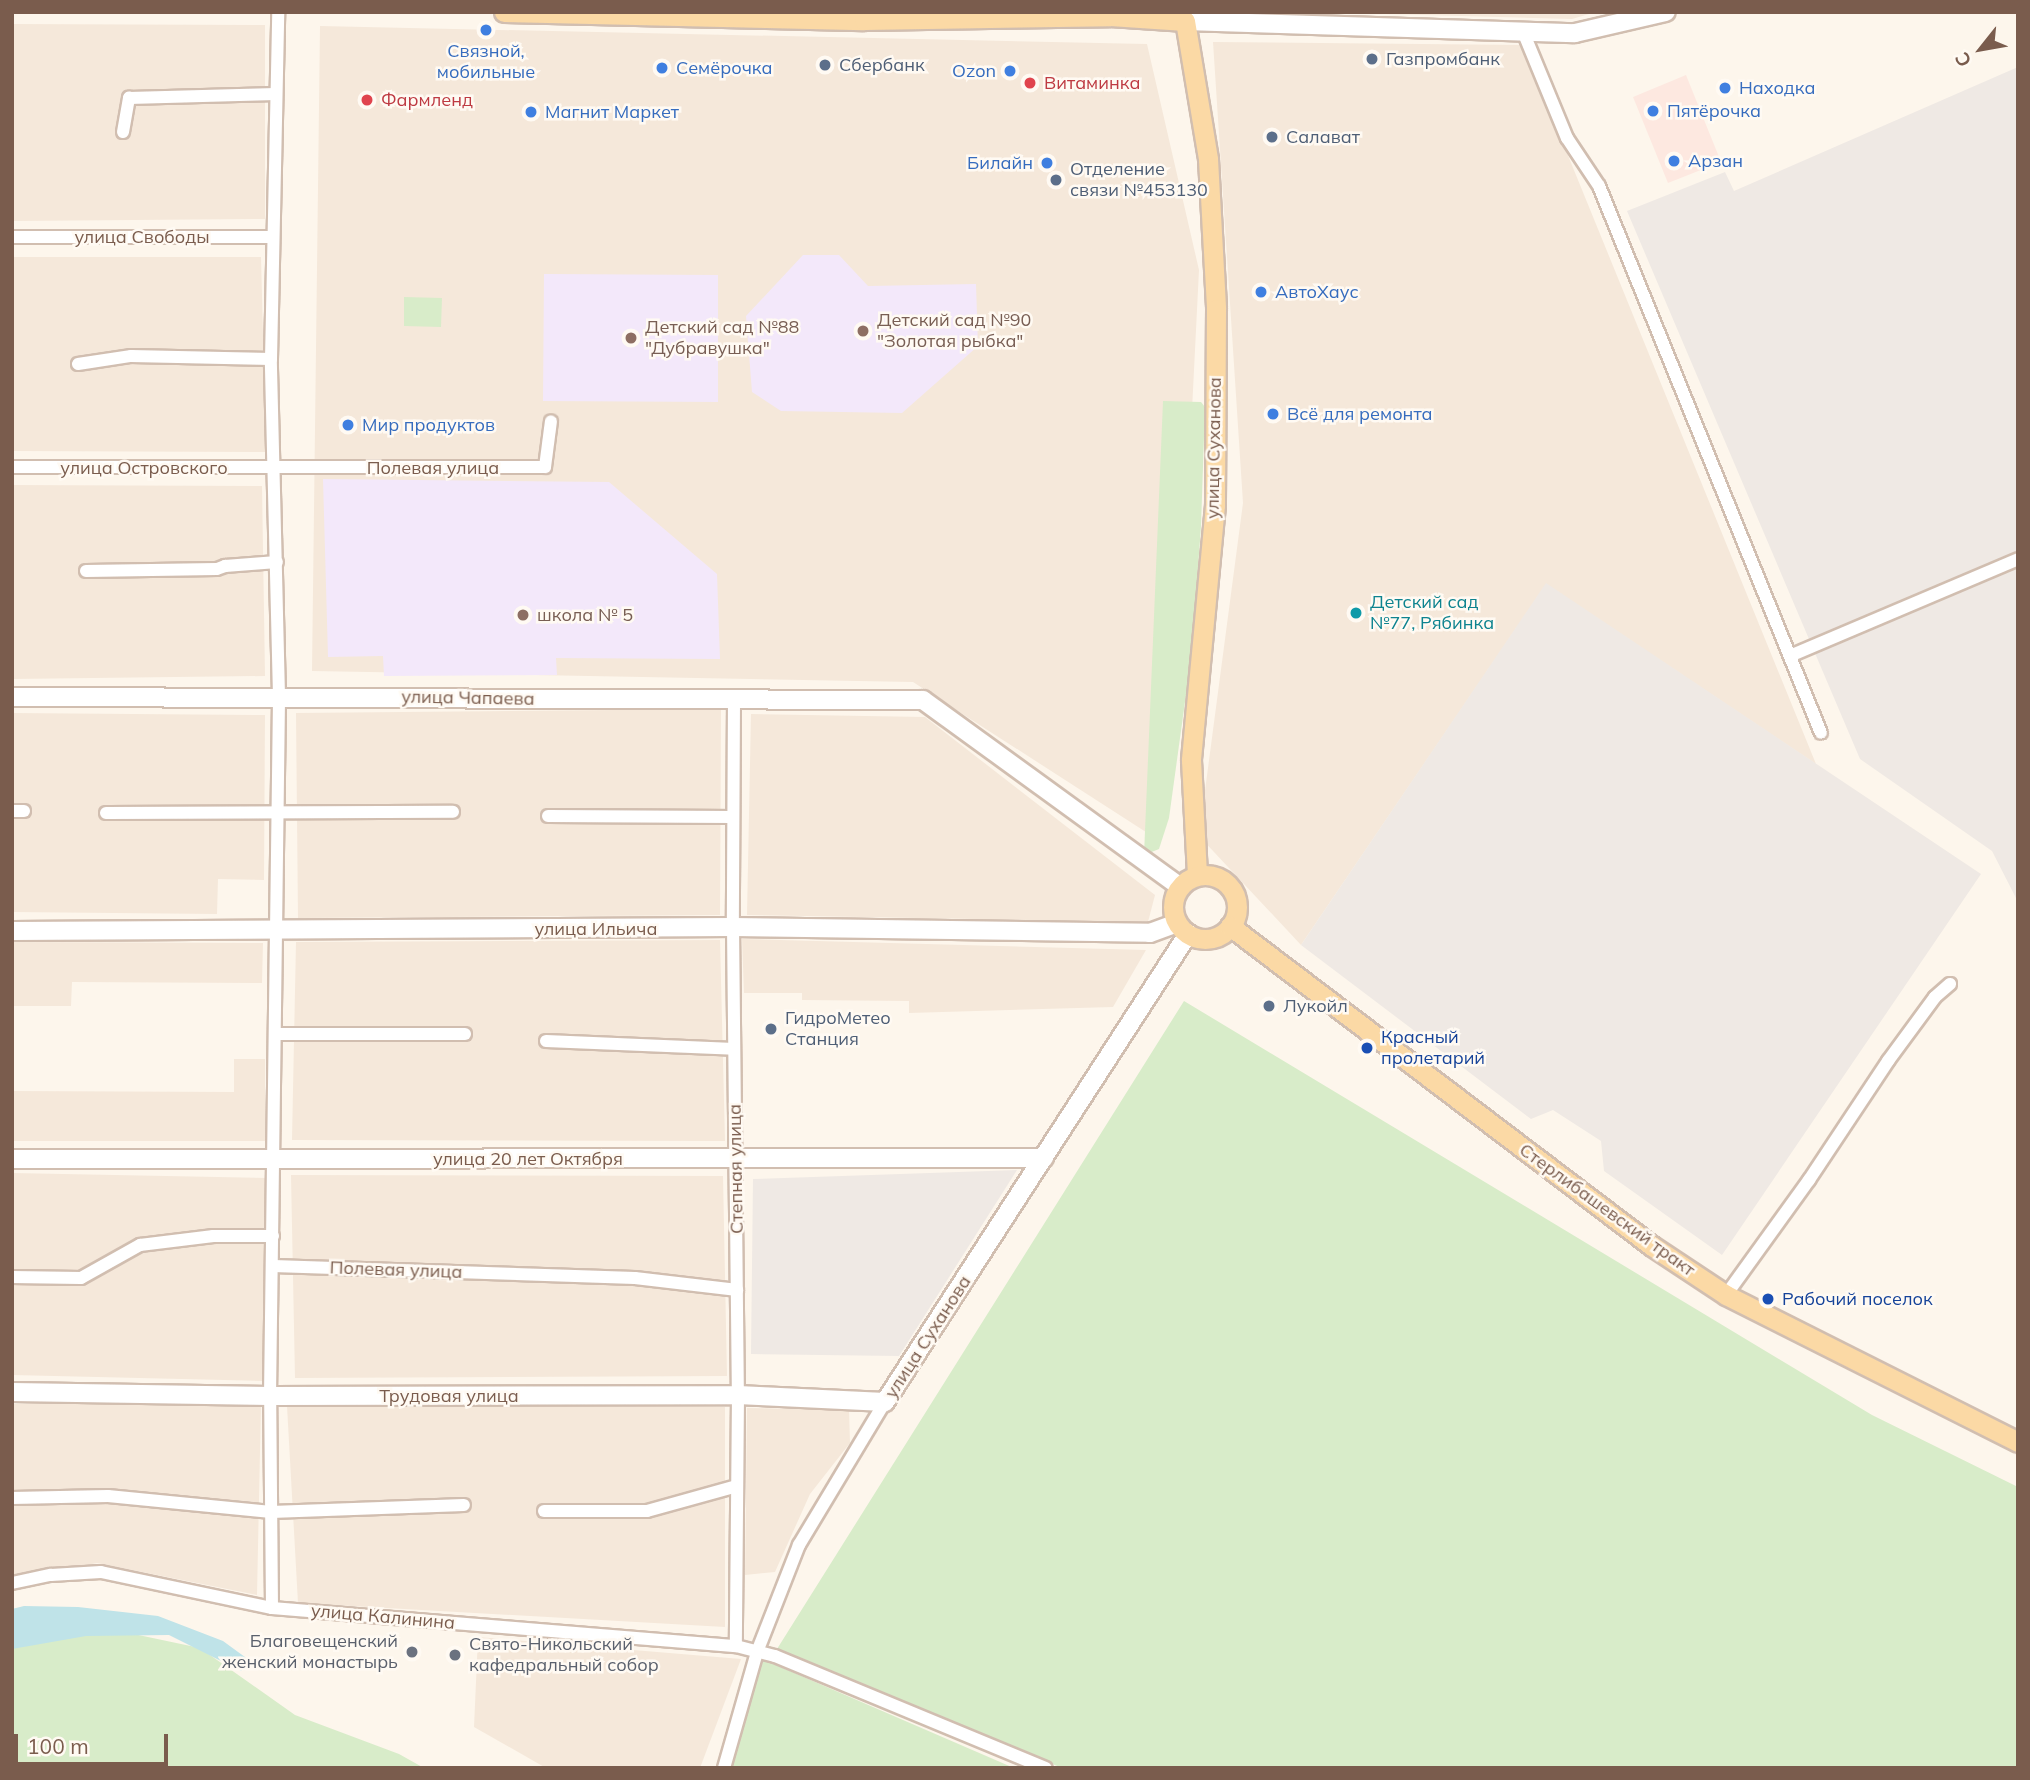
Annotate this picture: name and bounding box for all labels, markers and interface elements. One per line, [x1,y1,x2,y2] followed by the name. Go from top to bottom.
[1946,14,2016,84] north arrow
[478,22,494,38] marker: Связной, мобильные
[437,41,535,84] place label: Связной, мобильные
[1386,48,1500,70] place label: Газпромбанк
[1949,48,1977,72] text: С
[1364,51,1380,67] marker: Газпромбанк
[839,54,925,76] place label: Сбербанк
[676,57,772,79] place label: Семёрочка
[817,57,833,73] marker: Сбербанк
[654,60,670,76] marker: Семёрочка
[952,60,996,82] place label: Ozon
[1002,63,1018,79] marker: Ozon
[1044,72,1140,94] place label: Витаминка
[1022,75,1038,91] marker: Витаминка
[1739,77,1815,99] place label: Находка
[1717,80,1733,96] marker: Находка
[381,89,473,111] place label: Фармленд
[359,92,375,108] marker: Фармленд
[1667,100,1761,122] place label: Пятёрочка
[545,101,679,123] place label: Магнит Маркет
[1645,103,1661,119] marker: Пятёрочка
[523,104,539,120] marker: Магнит Маркет
[1286,126,1360,148] place label: Салават
[1264,129,1280,145] marker: Салават
[1688,150,1743,172] place label: Арзан
[967,152,1033,174] place label: Билайн
[1666,153,1682,169] marker: Арзан
[1039,155,1055,171] marker: Билайн
[1070,159,1208,202] place label: Отделение связи №453130
[1048,172,1064,188] marker: Отделение связи №453130
[74,226,210,248] street label: улица Свободы
[1275,281,1358,303] place label: АвтоХаус
[1253,284,1269,300] marker: АвтоХаус
[877,310,1031,352] place label: Детский сад №90 "Золотая рыбка"
[645,317,799,360] place label: Детский сад №88 "Дубравушка"
[855,323,871,339] marker: Детский сад №90 "Золотая рыбка"
[623,330,639,346] marker: Детский сад №88 "Дубравушка"
[1202,377,1226,519] street label: улица Суханова
[1287,403,1433,425] place label: Всё для ремонта
[1265,406,1281,422] marker: Всё для ремонта
[362,414,495,436] place label: Мир продуктов
[340,417,356,433] marker: Мир продуктов
[60,457,228,479] street label: улица Островского
[367,457,499,479] street label: Полевая улица
[1370,592,1494,634] place label: Детский сад №77, Рябинка
[537,604,633,626] place label: школа № 5
[1348,605,1364,621] marker: Детский сад №77, Рябинка
[515,607,531,623] marker: школа № 5
[401,686,535,710] street label: улица Чапаева
[535,918,657,940] street label: улица Ильича
[1283,995,1348,1017] place label: Лукойл
[1261,998,1277,1014] marker: Лукойл
[785,1008,891,1050] place label: ГидроМетео Станция
[763,1021,779,1037] marker: ГидроМетео Станция
[1381,1027,1485,1070] place label: Красный пролетарий
[1359,1040,1375,1056] marker: Красный пролетарий
[724,1104,748,1234] street label: Степная улица
[1515,1139,1699,1281] street label: Стерлибашевский тракт
[433,1148,623,1170] street label: улица 20 лет Октября
[329,1257,463,1283] street label: Полевая улица
[880,1272,976,1402] street label: улица Суханова
[1782,1288,1933,1310] place label: Рабочий поселок
[1760,1291,1776,1307] marker: Рабочий поселок
[379,1385,519,1407] street label: Трудовая улица
[310,1600,456,1634] street label: улица Калинина
[222,1631,398,1674] place label: Благовещенский женский монастырь
[469,1634,659,1676] place label: Свято-Никольский кафедральный собор
[404,1644,420,1660] marker: Благовещенский женский монастырь
[447,1647,463,1663] marker: Свято-Никольский кафедральный собор
[18,1720,172,1764] scale bar
[27,1733,89,1759] text: 100 m

